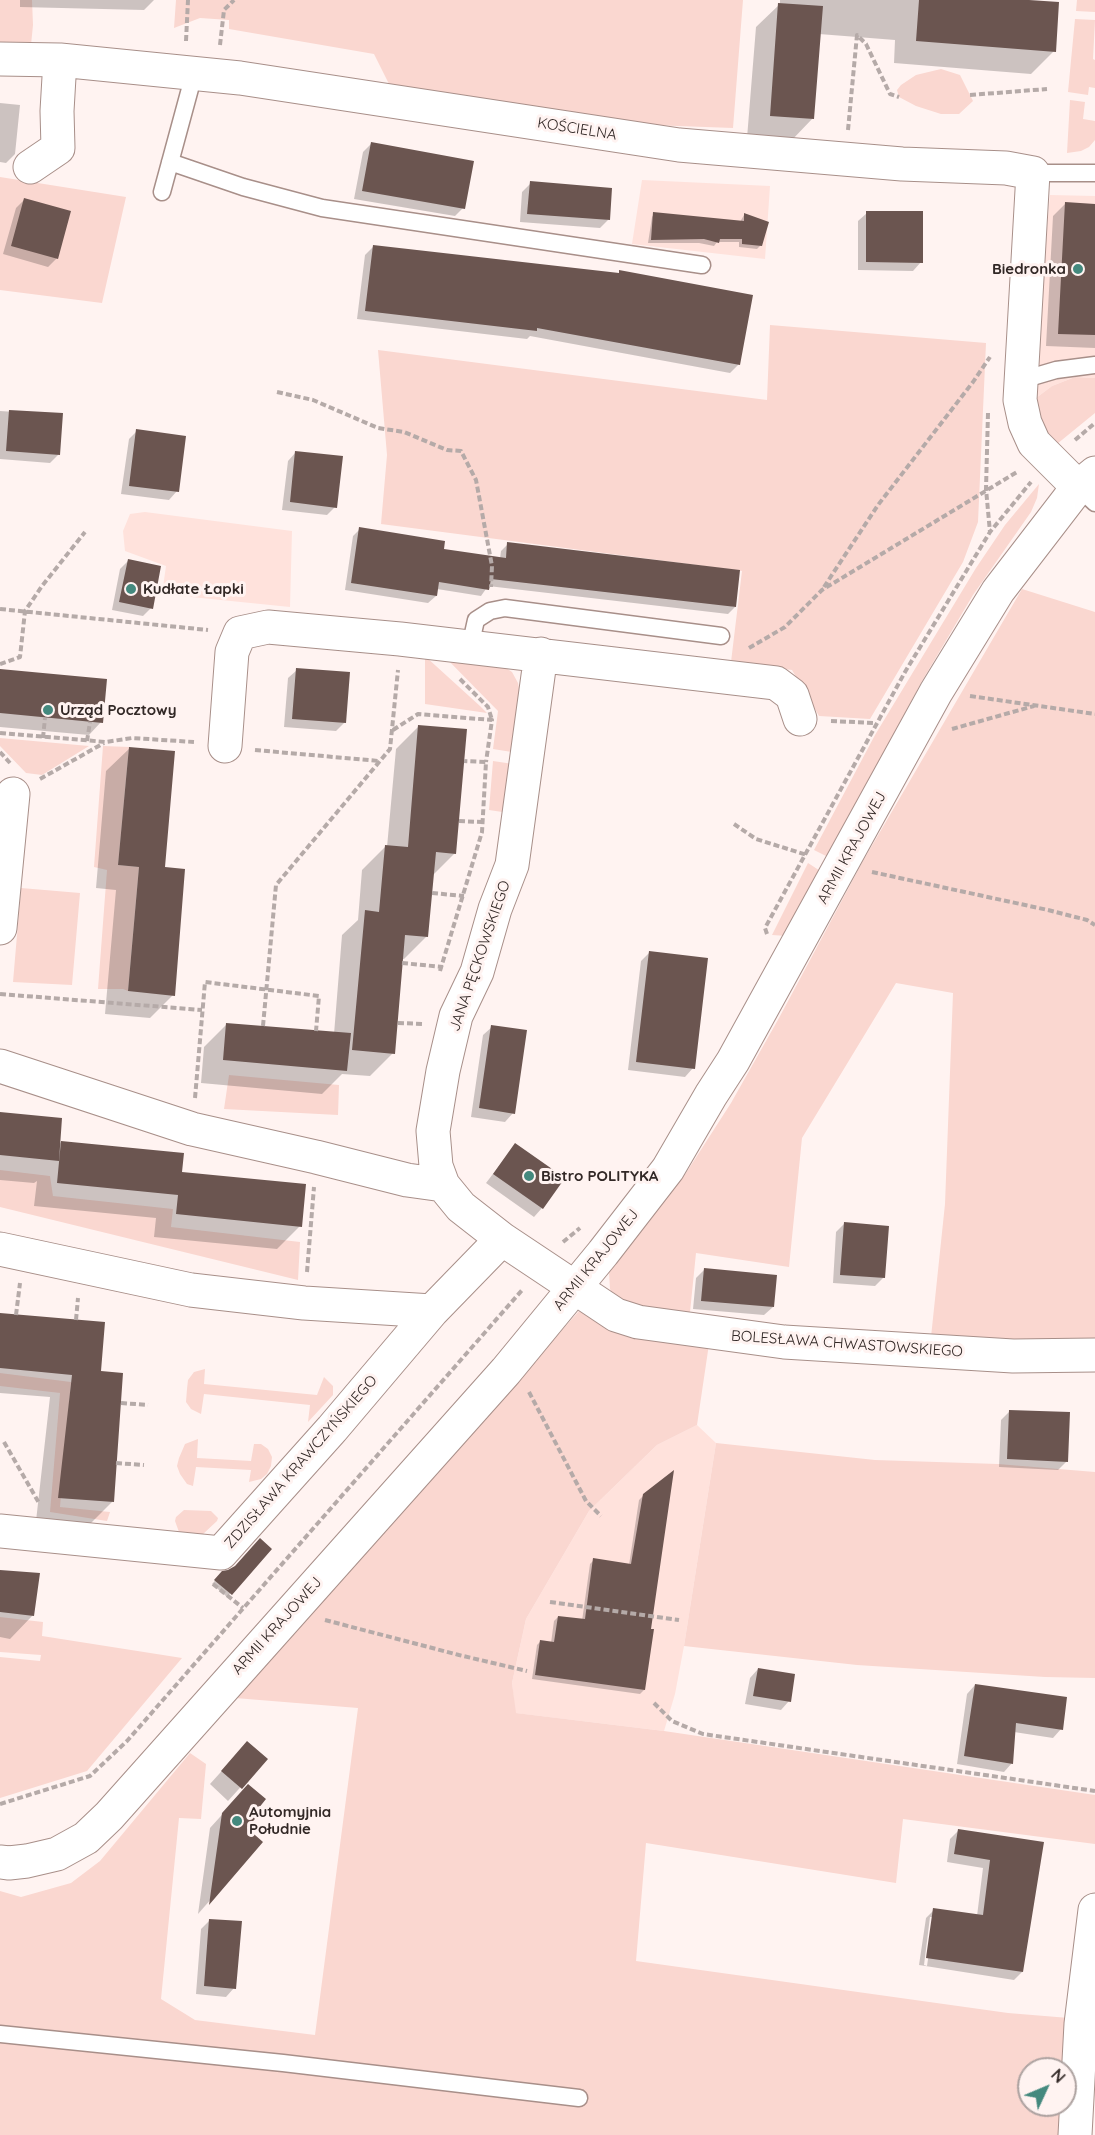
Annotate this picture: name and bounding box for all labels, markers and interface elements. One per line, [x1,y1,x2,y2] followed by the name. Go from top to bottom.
[536,114,618,144] street label: KOŚCIELNA
[992,260,1066,278] place label: Biedronka
[1071,262,1085,276] marker: Biedronka
[143,580,244,598] place label: Kudłate Łapki
[124,582,138,596] marker: Kudłate Łapki
[60,701,176,719] place label: Urząd Pocztowy
[41,703,55,717] marker: Urząd Pocztowy
[814,789,890,907] street label: ARMII KRAJOWEJ
[446,878,514,1034] street label: JANA PĘCKOWSKIEGO
[541,1167,658,1185] place label: Bistro POLITYKA
[522,1169,536,1183] marker: Bistro POLITYKA
[550,1206,642,1314] street label: ARMII KRAJOWEJ
[730,1327,964,1361] street label: BOLESŁAWA CHWASTOWSKIEGO
[221,1372,381,1552] street label: ZDZISŁAWA KRAWCZYŃSKIEGO
[228,1574,326,1678] street label: ARMII KRAJOWEJ
[249,1803,331,1838] place label: Automyjnia Południe
[230,1814,244,1828] marker: Automyjnia Południe
[1017,2057,1077,2117] north arrow
[1047,2065,1070,2087] text: N

